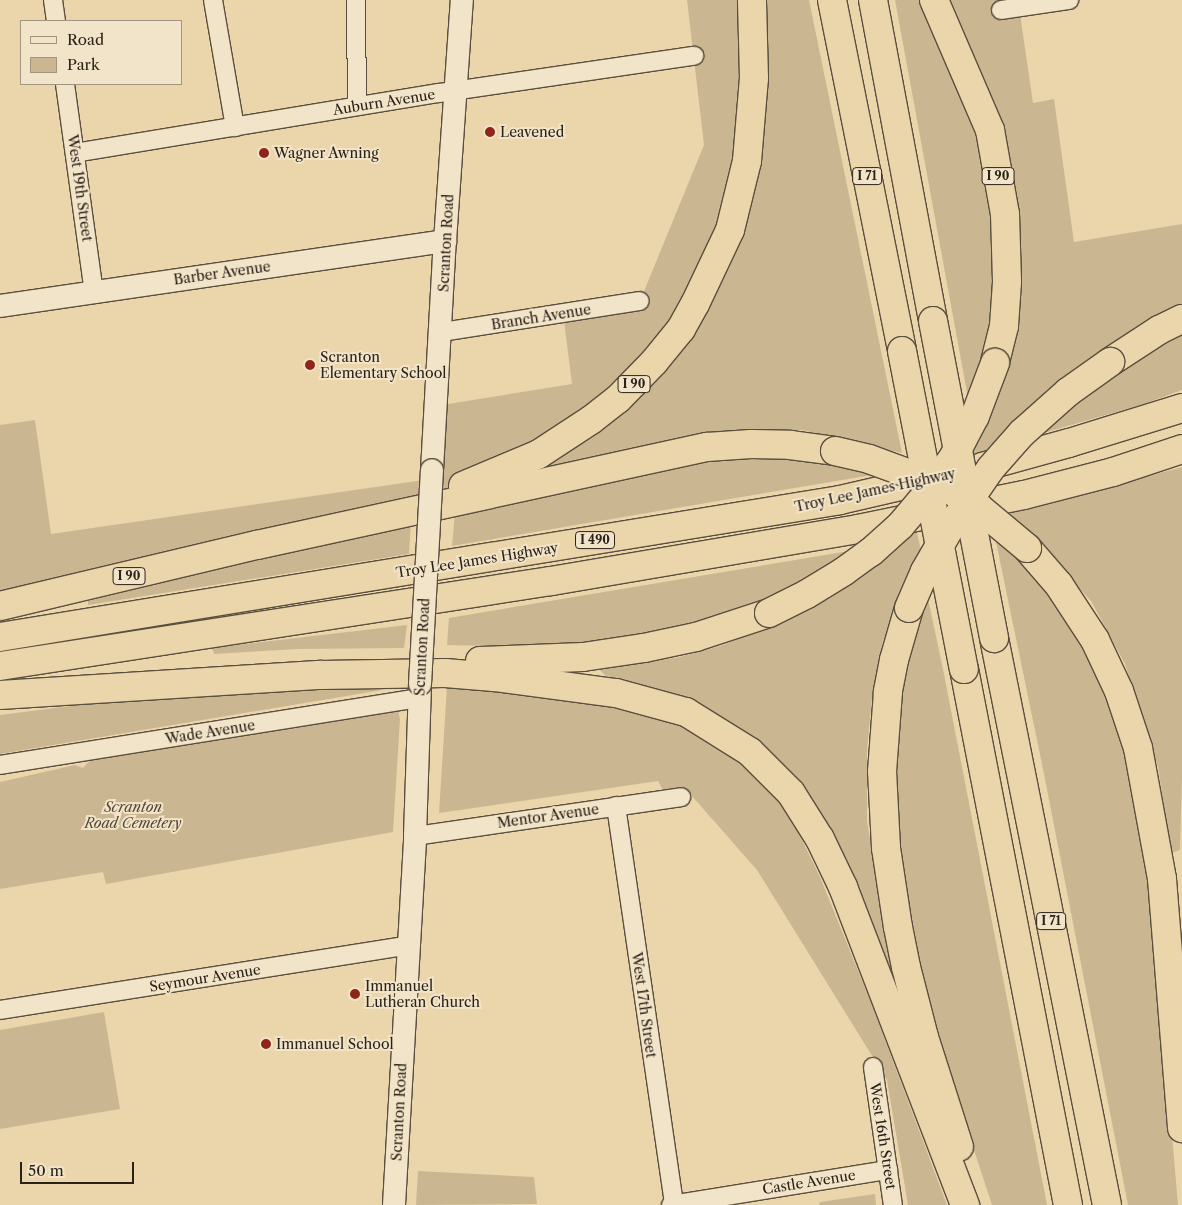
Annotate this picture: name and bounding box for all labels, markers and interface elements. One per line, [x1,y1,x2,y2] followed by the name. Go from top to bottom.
[20,20,182,85] legend
[67,30,104,49] text: Road
[67,55,100,74] text: Park
[331,86,437,118] street label: Auburn Avenue
[500,124,564,140] place label: Leavened
[484,126,496,138] marker: Leavened
[64,133,96,243] street label: West 19th Street
[274,145,379,161] place label: Wagner Awning
[258,147,270,159] marker: Wagner Awning
[852,167,882,186] road number: I 71
[980,167,1016,186] road number: I 90
[435,193,457,293] street label: Scranton Road
[172,258,272,288] street label: Barber Avenue
[490,301,592,333] street label: Branch Avenue
[320,349,447,382] place label: Scranton Elementary School
[304,359,316,371] marker: Scranton Elementary School
[616,374,652,394] road number: I 90
[793,465,957,515] street label: Troy Lee James Highway
[575,530,615,550] road number: I 490
[394,539,560,581] street label: Troy Lee James Highway
[112,566,146,586] road number: I 90
[411,597,433,697] street label: Scranton Road
[164,717,256,747] street label: Wade Avenue
[84,799,182,832] park label: Scranton Road Cemetery
[496,800,600,832] street label: Mentor Avenue
[1036,911,1066,930] road number: I 71
[628,951,660,1059] street label: West 17th Street
[148,961,262,995] street label: Seymour Avenue
[365,978,480,1010] place label: Immanuel Lutheran Church
[349,988,361,1000] marker: Immanuel Lutheran Church
[276,1036,394,1052] place label: Immanuel School
[260,1038,272,1050] marker: Immanuel School
[388,1062,410,1162] street label: Scranton Road
[866,1081,900,1191] street label: West 16th Street
[22,1152,136,1184] scale bar
[28,1161,64,1180] text: 50 m
[761,1166,857,1198] street label: Castle Avenue

